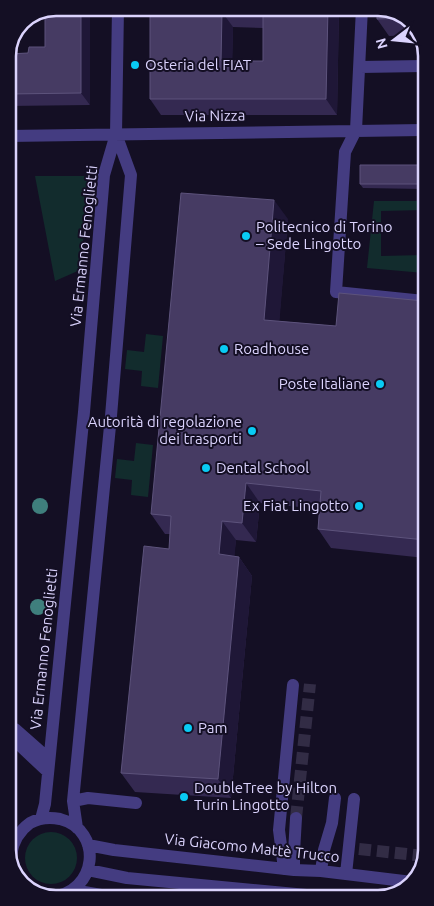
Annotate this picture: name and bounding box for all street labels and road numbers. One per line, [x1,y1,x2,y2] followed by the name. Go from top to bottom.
[185,106,245,125] street label: Via Nizza
[67,164,100,328] street label: Via Ermanno Fenoglietti
[27,567,60,731] street label: Via Ermanno Fenoglietti
[164,830,340,865] street label: Via Giacomo Mattè Trucco

